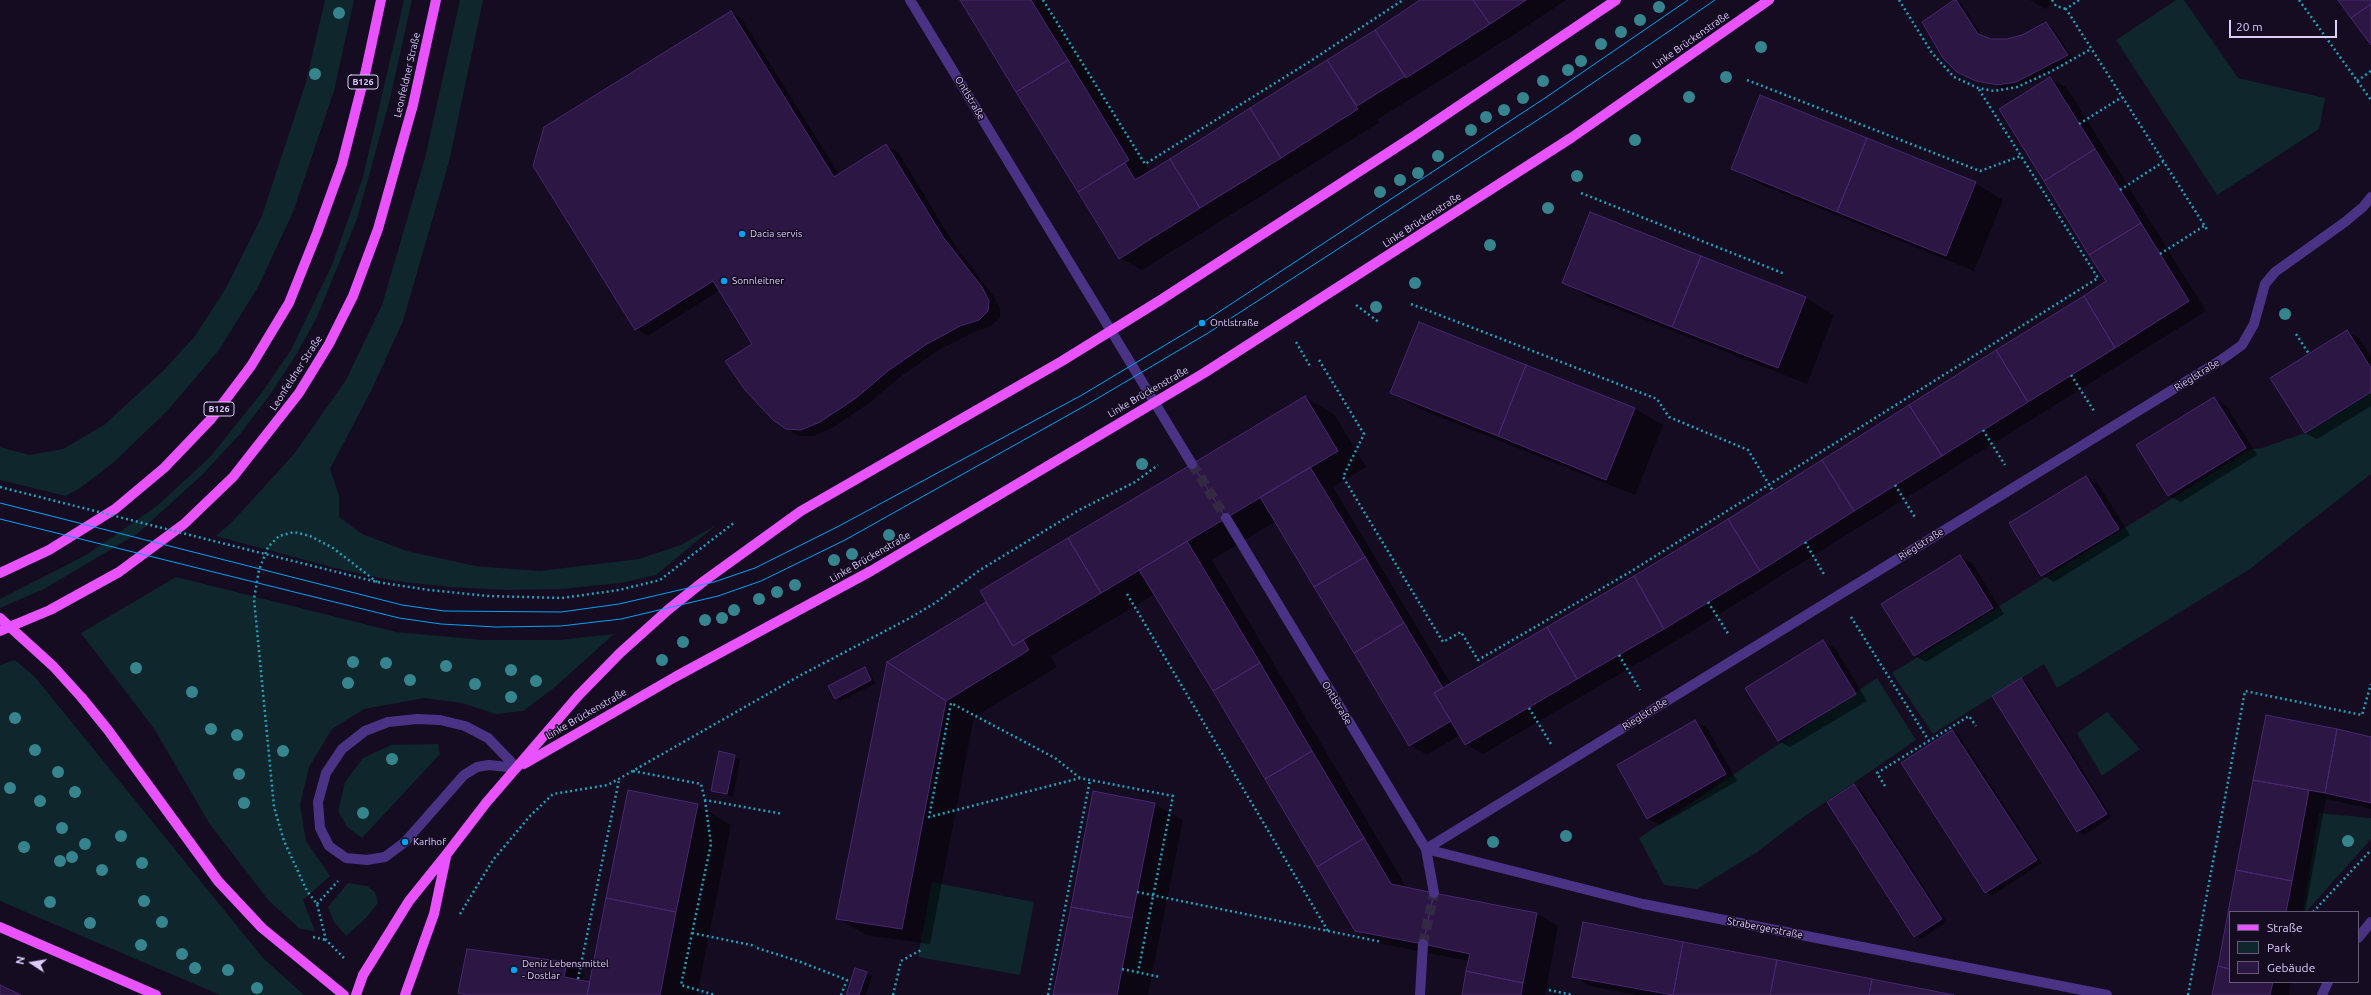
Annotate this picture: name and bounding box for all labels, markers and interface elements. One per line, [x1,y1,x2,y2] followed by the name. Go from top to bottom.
[1650,9,1732,71] street label: Linke Brückenstraße
[2231,12,2339,38] scale bar
[2236,20,2263,33] text: 20 m
[391,31,423,119] street label: Leonfeldner Straße
[952,74,988,122] street label: Ontlstraße
[348,75,378,89] road number: B126
[1380,190,1464,250] street label: Linke Brückenstraße
[750,228,802,240] place label: Dacia servis
[737,229,747,239] marker: Dacia servis
[732,275,784,287] place label: Sonnleitner
[719,276,729,286] marker: Sonnleitner
[1210,317,1259,329] place label: Ontlstraße
[1197,318,1207,328] marker: Ontlstraße
[267,333,325,413] street label: Leonfeldner Straße
[2172,356,2222,394] street label: Rieglstraße
[1105,364,1191,420] street label: Linke Brückenstraße
[204,402,234,416] road number: B126
[1896,525,1946,563] street label: Rieglstraße
[827,529,913,585] street label: Linke Brückenstraße
[1319,679,1355,727] street label: Ontlstraße
[543,686,629,742] street label: Linke Brückenstraße
[1620,695,1670,733] street label: Rieglstraße
[413,836,446,848] place label: Karlhof
[400,837,410,847] marker: Karlhof
[2229,911,2359,983] legend
[1726,915,1804,941] street label: Strabergerstraße
[2267,921,2303,934] text: Straße
[2267,941,2291,954] text: Park
[12,943,52,983] north arrow
[14,955,27,966] text: N
[522,958,609,982] place label: Deniz Lebensmittel - Dostlar
[2267,961,2315,974] text: Gebäude
[509,965,519,975] marker: Deniz Lebensmittel - Dostlar

